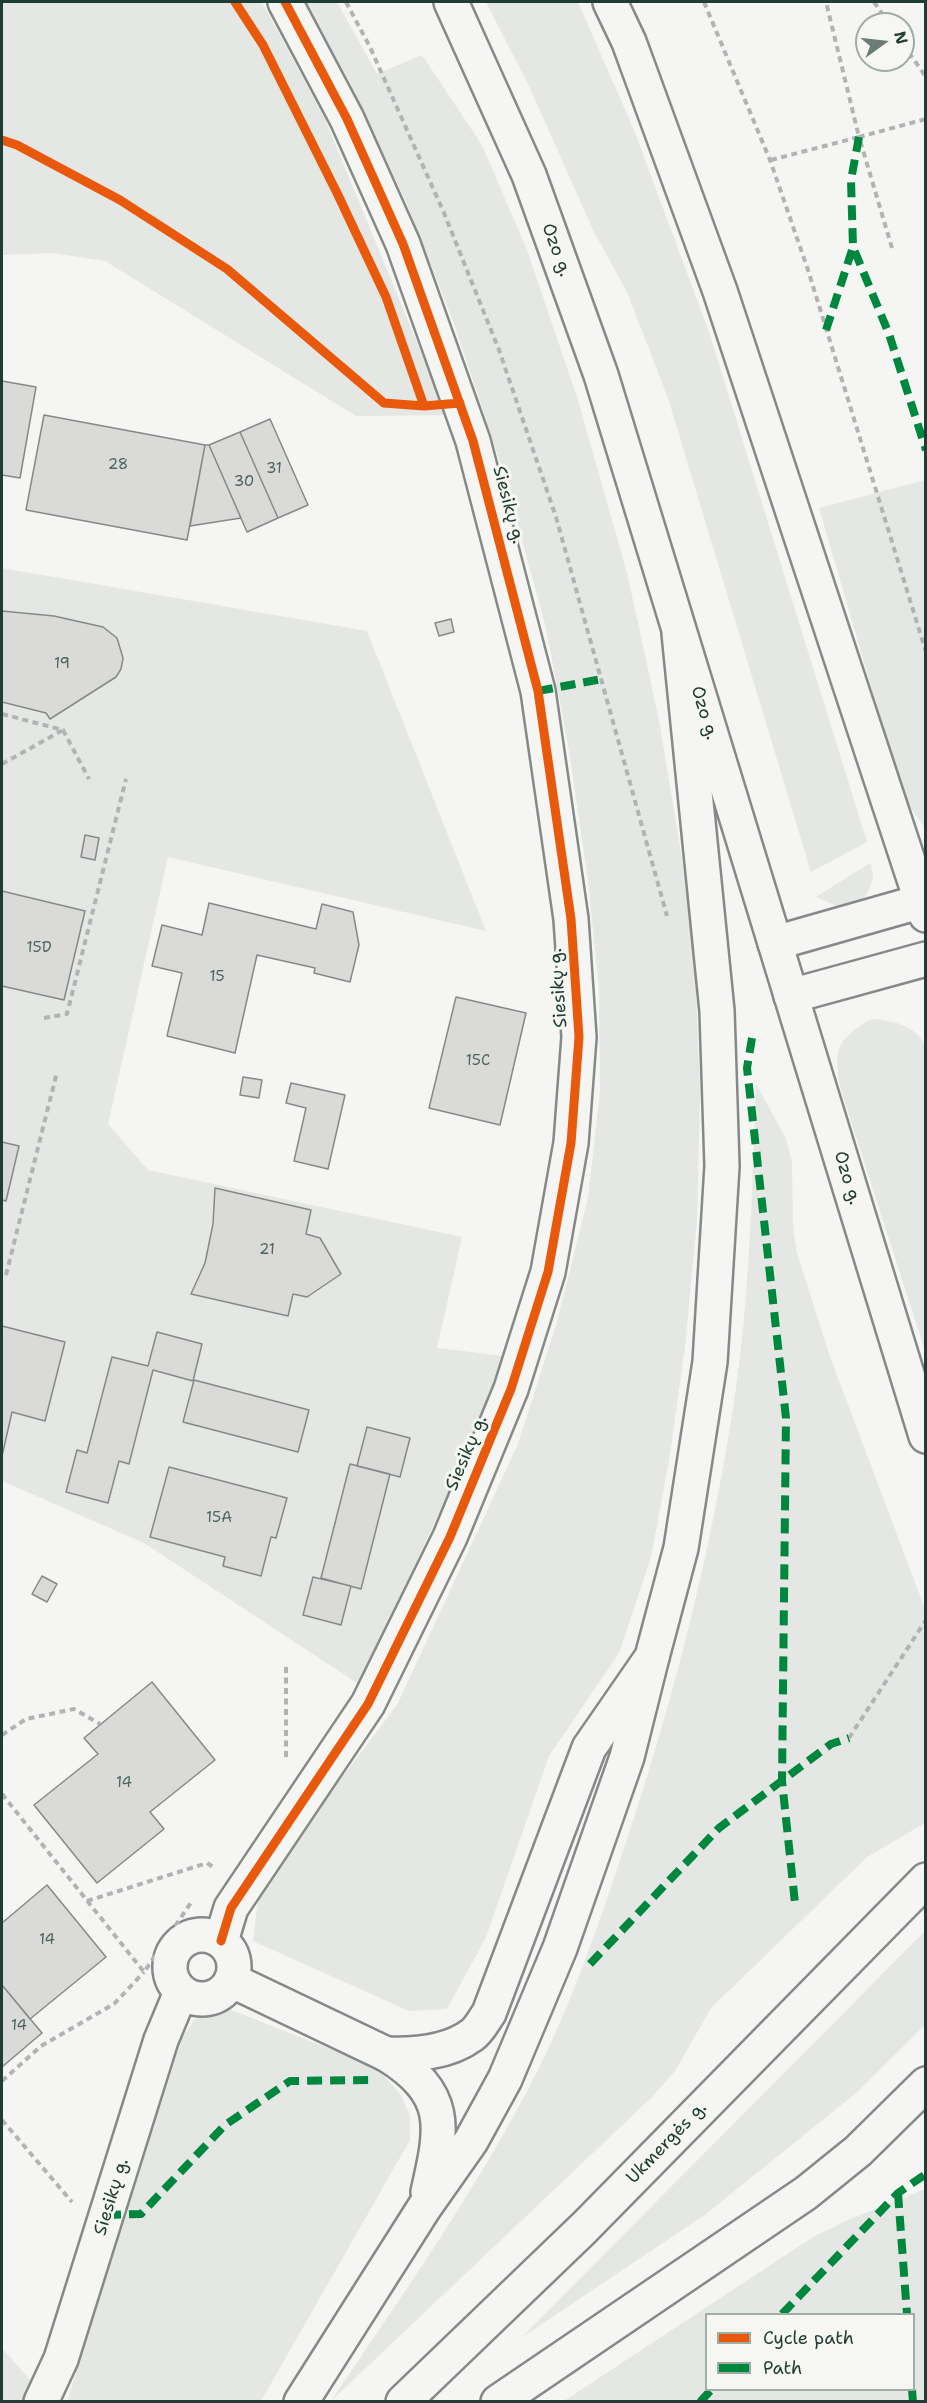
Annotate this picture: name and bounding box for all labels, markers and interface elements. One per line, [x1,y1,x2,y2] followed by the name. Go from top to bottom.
[855,12,915,72] north arrow
[889,29,913,47] text: N
[536,220,576,280] street label: Ozo g.
[108,456,128,474] house number: 28
[266,460,282,478] house number: 31
[487,464,529,546] street label: Siesikų g.
[234,473,254,491] house number: 30
[54,655,70,673] house number: 19
[686,683,722,743] street label: Ozo g.
[26,939,52,957] house number: 15D
[545,947,573,1029] street label: Siesikų g.
[209,968,225,986] house number: 15
[466,1052,490,1070] house number: 15C
[829,1148,865,1208] street label: Ozo g.
[259,1241,275,1259] house number: 21
[441,1412,493,1494] street label: Siesikų g.
[206,1509,232,1527] house number: 15A
[116,1774,132,1792] house number: 14
[39,1931,55,1949] house number: 14
[11,2017,27,2035] house number: 14
[622,2097,712,2189] street label: Ukmergės g.
[90,2156,134,2238] street label: Siesikų g.
[705,2313,915,2391] legend
[763,2326,854,2350] text: Cycle path
[763,2356,802,2380] text: Path

